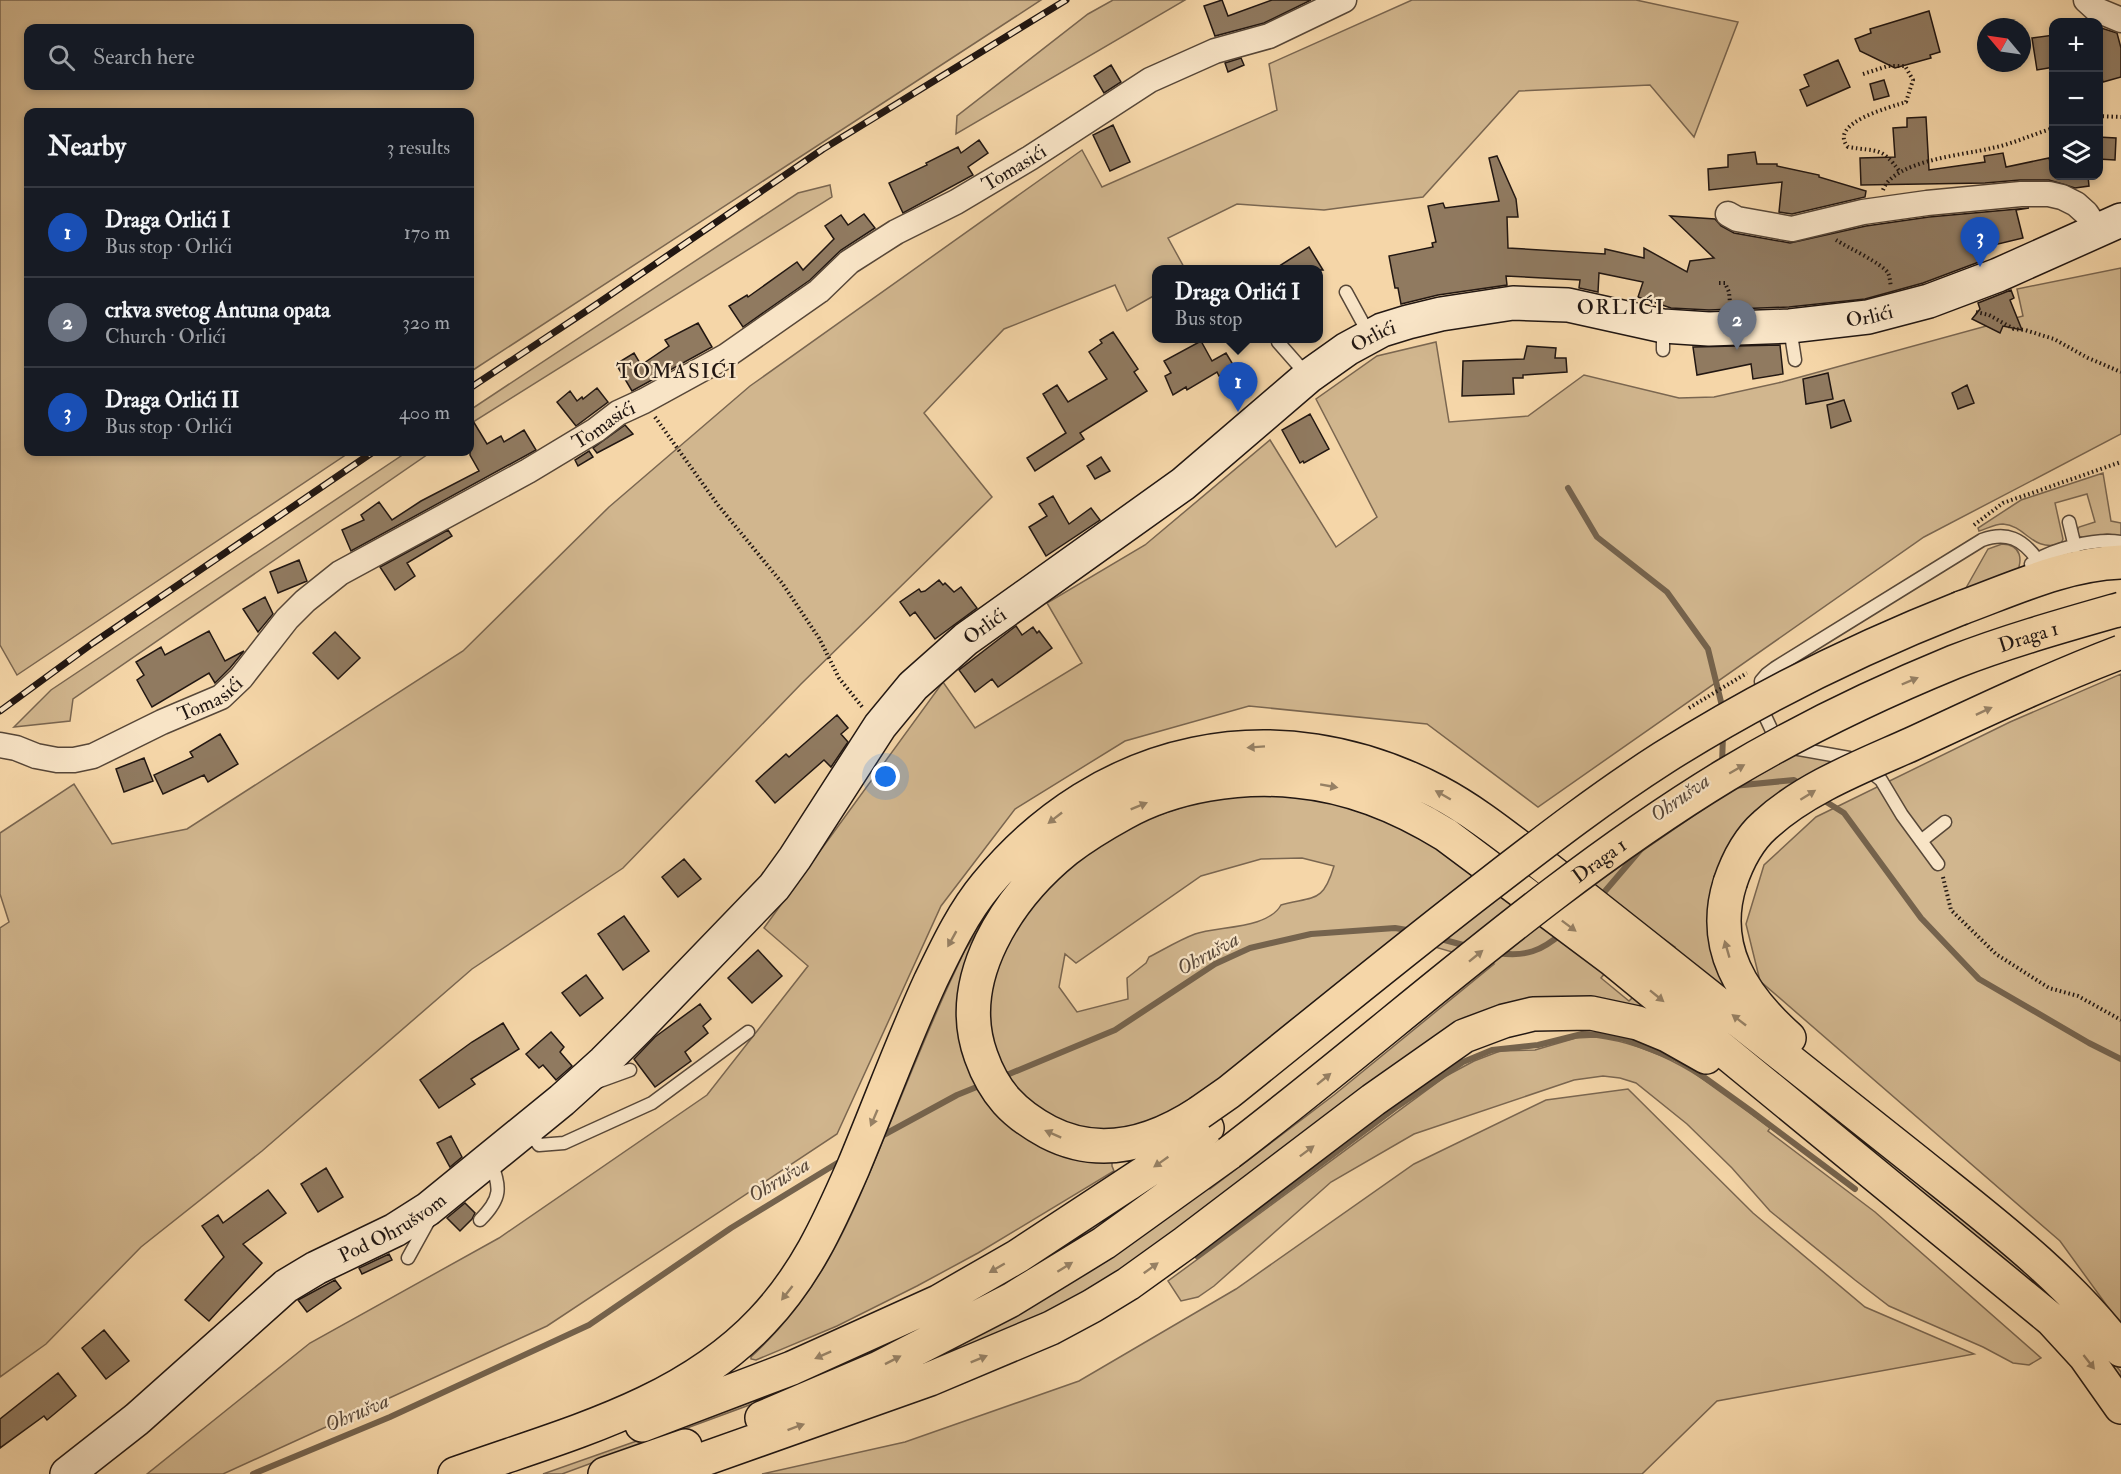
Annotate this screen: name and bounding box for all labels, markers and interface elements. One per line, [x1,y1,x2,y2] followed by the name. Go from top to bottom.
[1977,18,2031,72] north arrow
[2049,18,2103,180] map controls
[2049,18,2103,72] button: +
[24,24,474,90] search box
[45,41,78,74] icon: search
[93,43,195,71] text: Search here
[2049,72,2103,126] button: −
[2049,126,2103,180] button: layers
[48,131,126,163] text: Nearby
[387,135,450,160] text: 3 results
[977,138,1051,196] street label: Tomasići
[105,206,230,234] text: Draga Orlići I
[1960,218,2000,267] pin: 3
[64,220,71,245] text: 1
[404,220,450,245] text: 170 m
[105,234,232,259] text: Bus stop · Orlići
[1152,265,1323,343] popup
[1175,278,1300,306] text: Draga Orlići I
[1577,294,1665,321] district label: ORLIĆI
[105,296,330,324] text: crkva svetog Antuna opata
[1845,298,1896,332] street label: Orlići
[1718,300,1756,350] pin: 2
[1175,306,1242,331] text: Bus stop
[62,310,73,335] text: 2
[402,310,450,335] text: 320 m
[1346,314,1398,357] street label: Orlići
[105,324,226,349] text: Church · Orlići
[616,358,738,385] district label: TOMASIĆI
[1218,362,1258,412] pin: 1
[105,386,239,414] text: Draga Orlići II
[567,394,639,454] street label: Tomasići
[64,400,71,425] text: 3
[399,400,450,425] text: 400 m
[105,414,232,439] text: Bus stop · Orlići
[958,602,1011,650] street label: Orlići
[1995,615,2061,658] street label: Draga 1
[174,671,248,727] street label: Tomasići
[1902,676,1920,686] one-way arrow
[1975,705,1993,715] one-way arrow
[1246,742,1265,752] one-way arrow
[871,762,900,791] your location
[1728,764,1745,774] one-way arrow
[1645,767,1716,828] water label: Ohrušva
[1320,782,1339,791] one-way arrow
[1800,789,1816,800] one-way arrow
[1434,790,1451,800] one-way arrow
[1130,801,1148,811] one-way arrow
[1048,811,1063,823] one-way arrow
[1567,832,1631,888] street label: Draga 1
[1561,920,1577,933] one-way arrow
[1172,926,1244,982] water label: Ohrušva
[947,931,957,948] one-way arrow
[1722,940,1731,958] one-way arrow
[1468,949,1484,962] one-way arrow
[1649,989,1664,1002] one-way arrow
[1731,1014,1747,1027] one-way arrow
[1317,1073,1332,1085] one-way arrow
[869,1109,879,1127] one-way arrow
[1044,1129,1062,1139] one-way arrow
[1299,1145,1314,1157] one-way arrow
[743,1151,815,1209] water label: Ohrušva
[1154,1156,1170,1168] one-way arrow
[334,1187,451,1268] street label: Pod Ohrušvom
[1056,1261,1073,1272] one-way arrow
[1142,1262,1158,1274] one-way arrow
[989,1263,1006,1273] one-way arrow
[780,1285,793,1301] one-way arrow
[814,1350,832,1360] one-way arrow
[970,1354,988,1363] one-way arrow
[2082,1354,2095,1370] one-way arrow
[885,1355,902,1365] one-way arrow
[321,1387,394,1439] water label: Ohrušva
[787,1422,805,1432] one-way arrow

